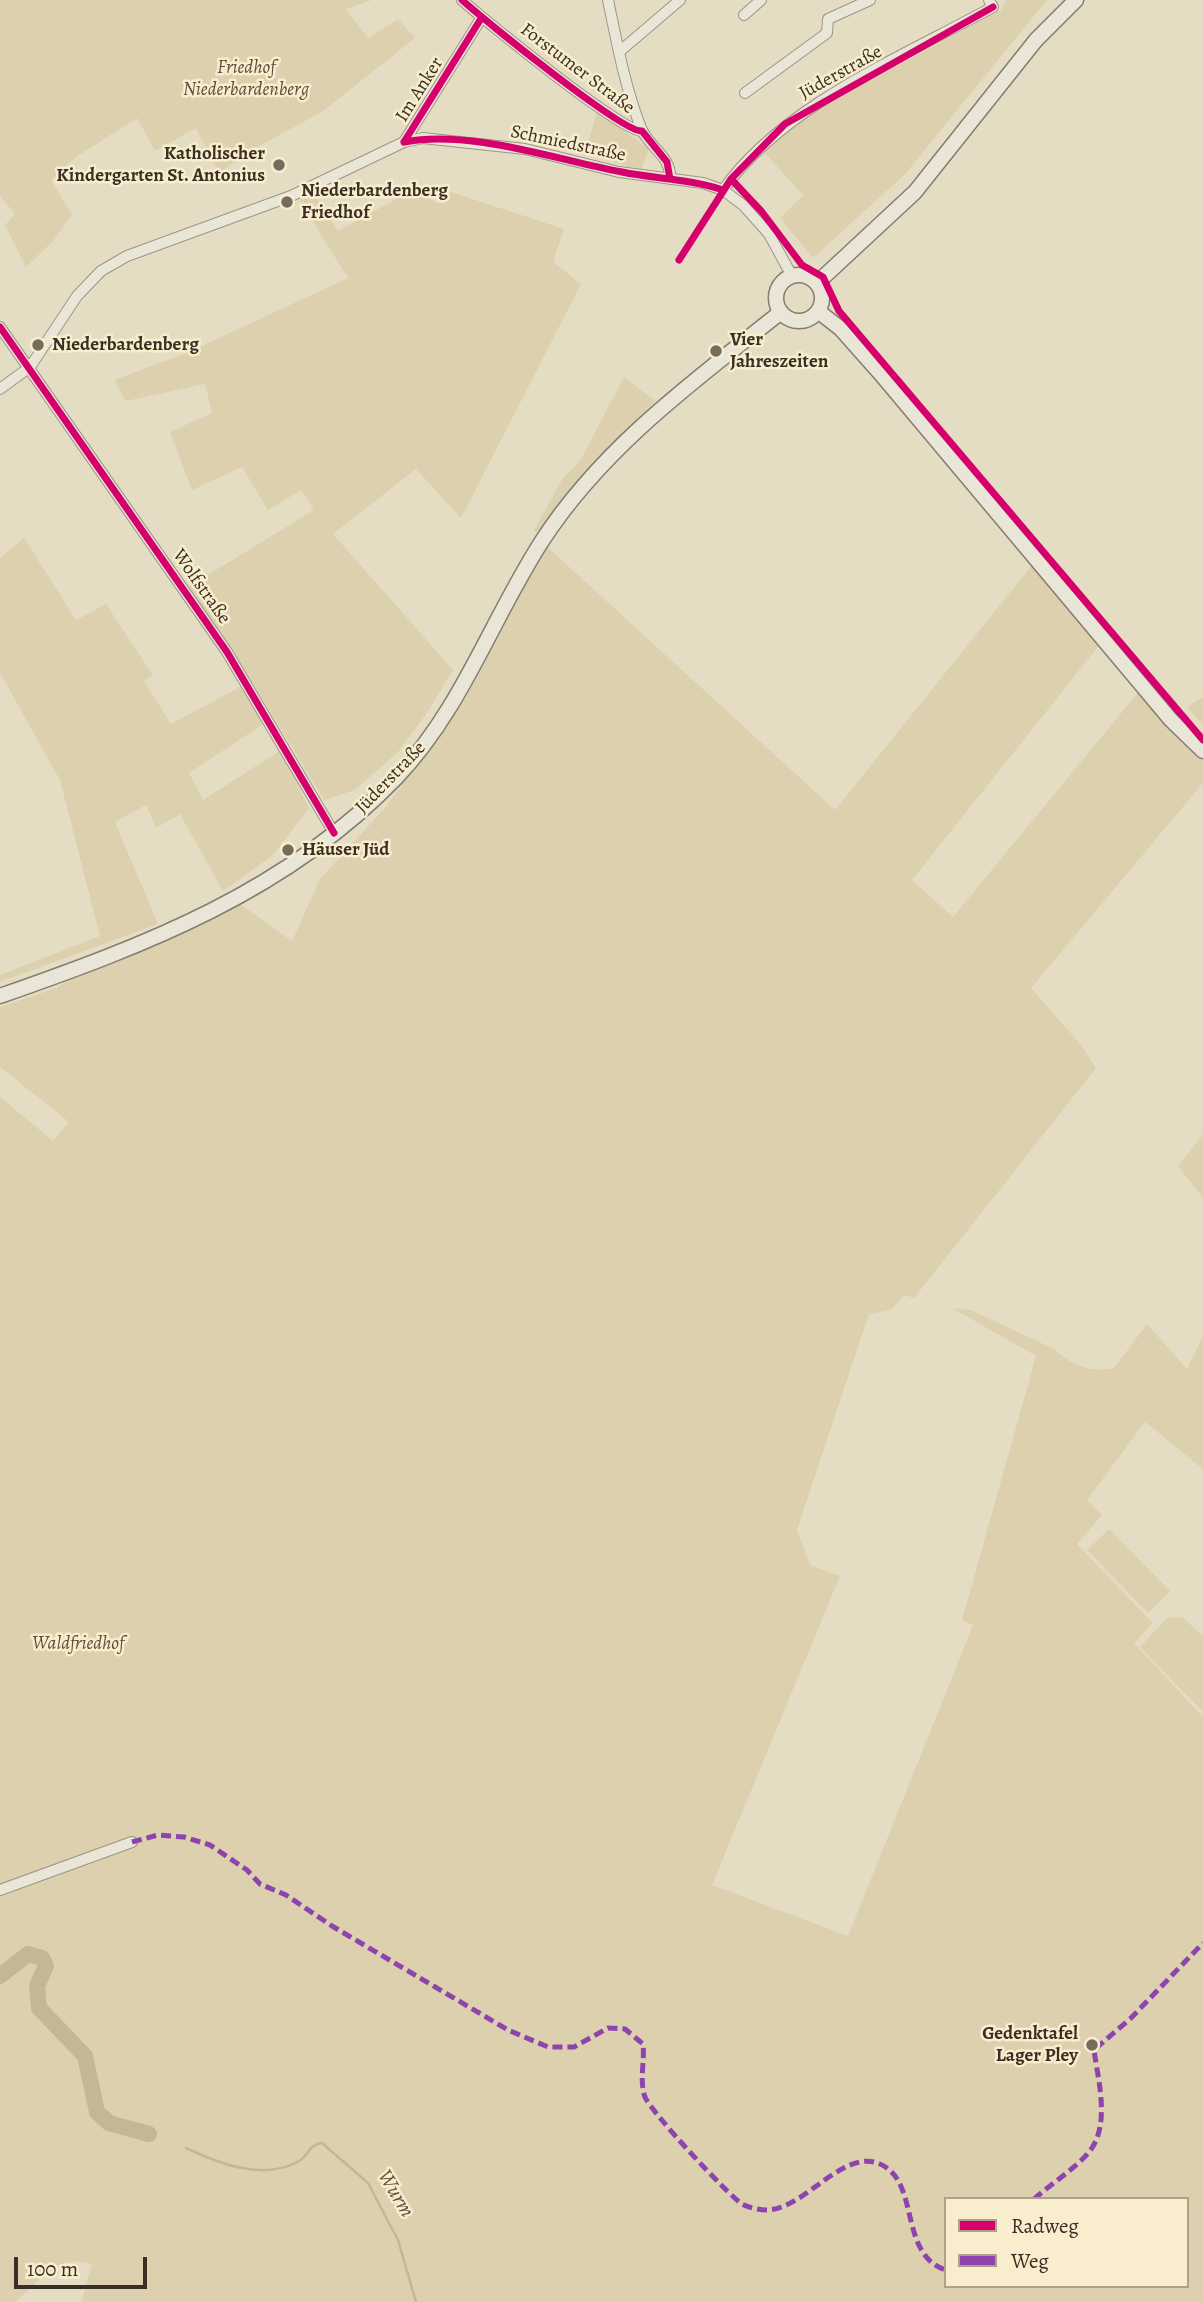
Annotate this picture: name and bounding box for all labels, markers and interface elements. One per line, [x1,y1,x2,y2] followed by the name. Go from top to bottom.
[515,19,639,119] street label: Forstumer Straße
[795,41,887,105] street label: Jüderstraße
[391,53,449,127] street label: Im Anker
[183,57,309,101] park label: Friedhof Niederbardenberg
[508,121,628,167] street label: Schmiedstraße
[56,143,265,187] place label: Katholischer Kindergarten St. Antonius
[271,157,287,173] marker: Katholischer Kindergarten St. Antonius
[301,180,448,224] place label: Niederbardenberg Friedhof
[279,194,295,210] marker: Niederbardenberg Friedhof
[730,329,828,373] place label: Vier Jahreszeiten
[52,334,199,356] place label: Niederbardenberg
[30,337,46,353] marker: Niederbardenberg
[708,343,724,359] marker: Vier Jahreszeiten
[167,545,235,629] street label: Wolfstraße
[351,737,431,819] street label: Jüderstraße
[302,839,390,861] place label: Häuser Jüd
[280,842,296,858] marker: Häuser Jüd
[32,1633,124,1655] park label: Waldfriedhof
[982,2023,1078,2067] place label: Gedenktafel Lager Pley
[1084,2037,1100,2053] marker: Gedenktafel Lager Pley
[371,2166,419,2222] water label: Wurm
[944,2197,1189,2288] legend
[1011,2212,1079,2240] text: Radweg
[18,2242,150,2286] scale bar
[1011,2247,1049,2275] text: Weg
[27,2255,78,2283] text: 100 m

